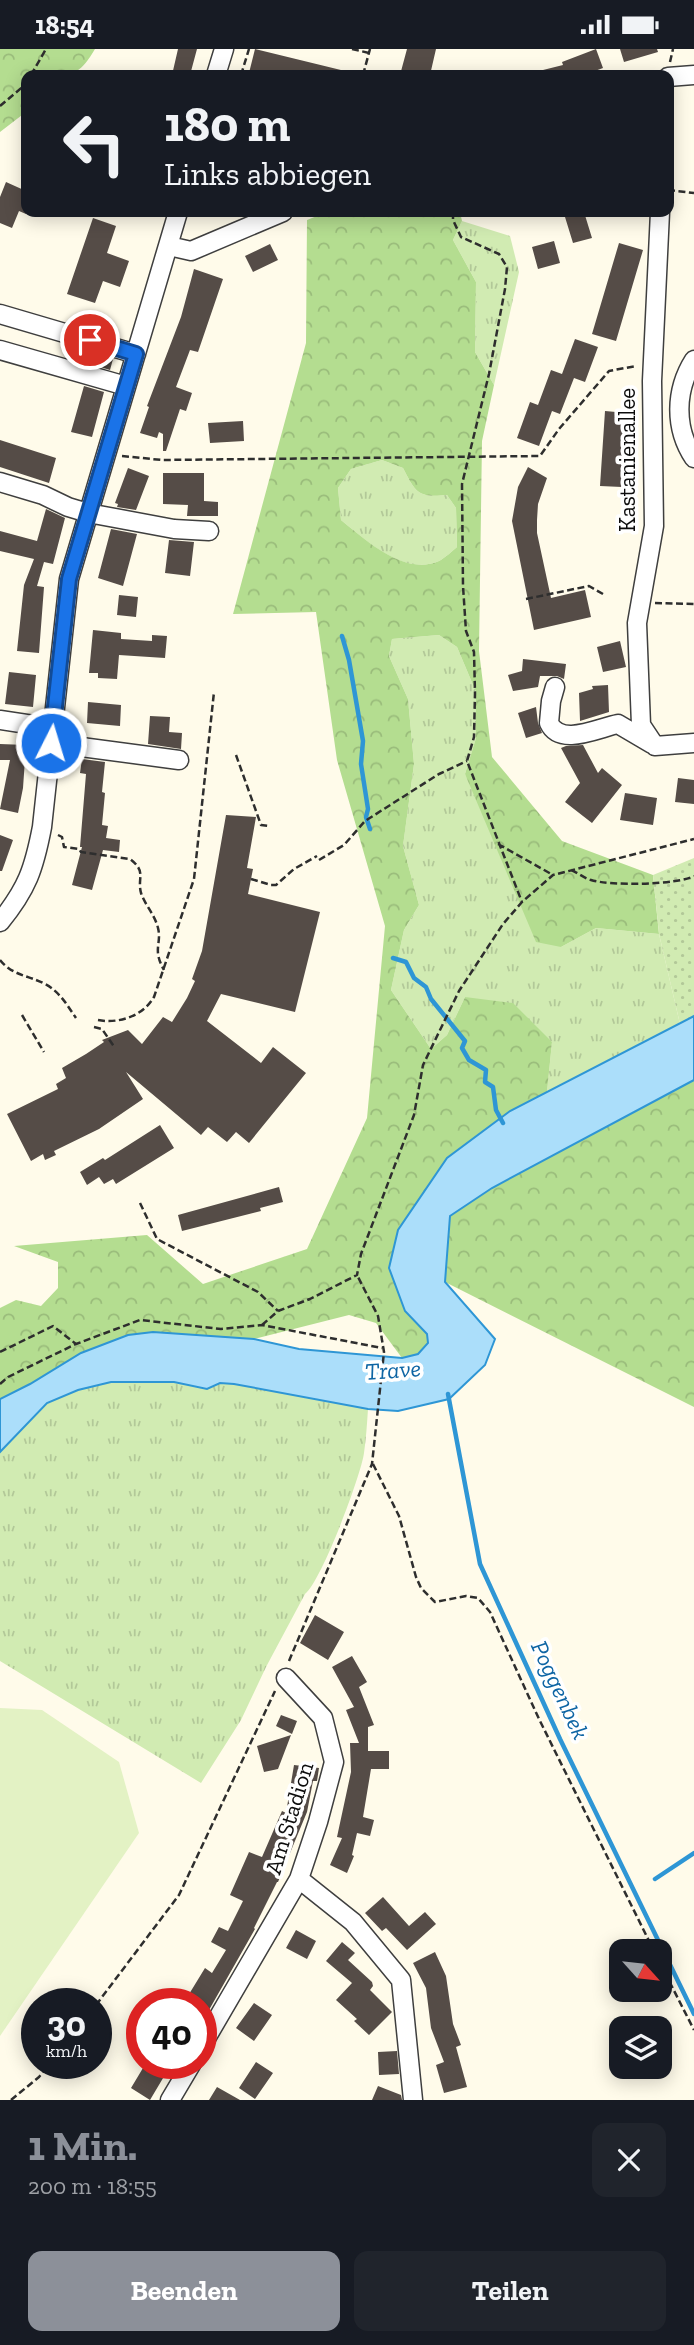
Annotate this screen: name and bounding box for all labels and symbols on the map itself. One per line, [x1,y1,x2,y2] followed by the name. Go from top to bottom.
[60,310,120,370] pin
[613,388,641,532] street label: Kastanienallee
[14,706,88,780] position arrow
[364,1353,422,1386] water label: Trave
[525,1636,596,1744] water label: Poggenbek
[259,1758,319,1878] street label: Am Stadion
[609,1939,672,2002] north arrow
[126,1988,217,2079] speed limit sign: 40

